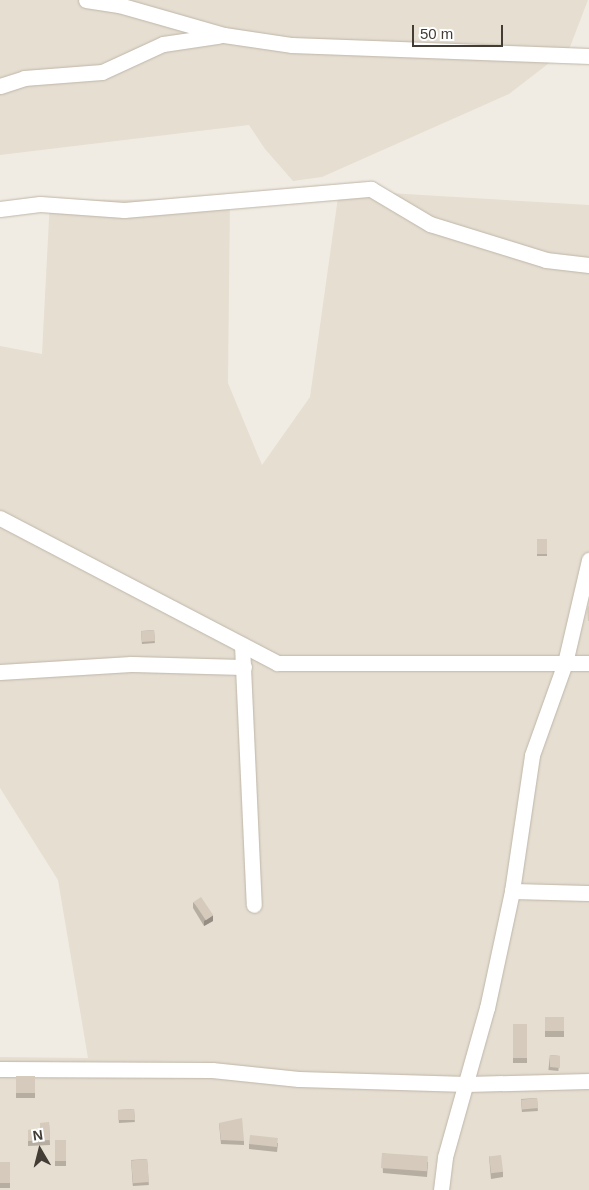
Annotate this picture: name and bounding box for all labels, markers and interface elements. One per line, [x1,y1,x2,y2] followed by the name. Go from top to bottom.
[414,15,505,47] scale bar
[420,25,453,42] text: 50 m
[15,1125,65,1175] north arrow
[32,1127,44,1144] text: N

